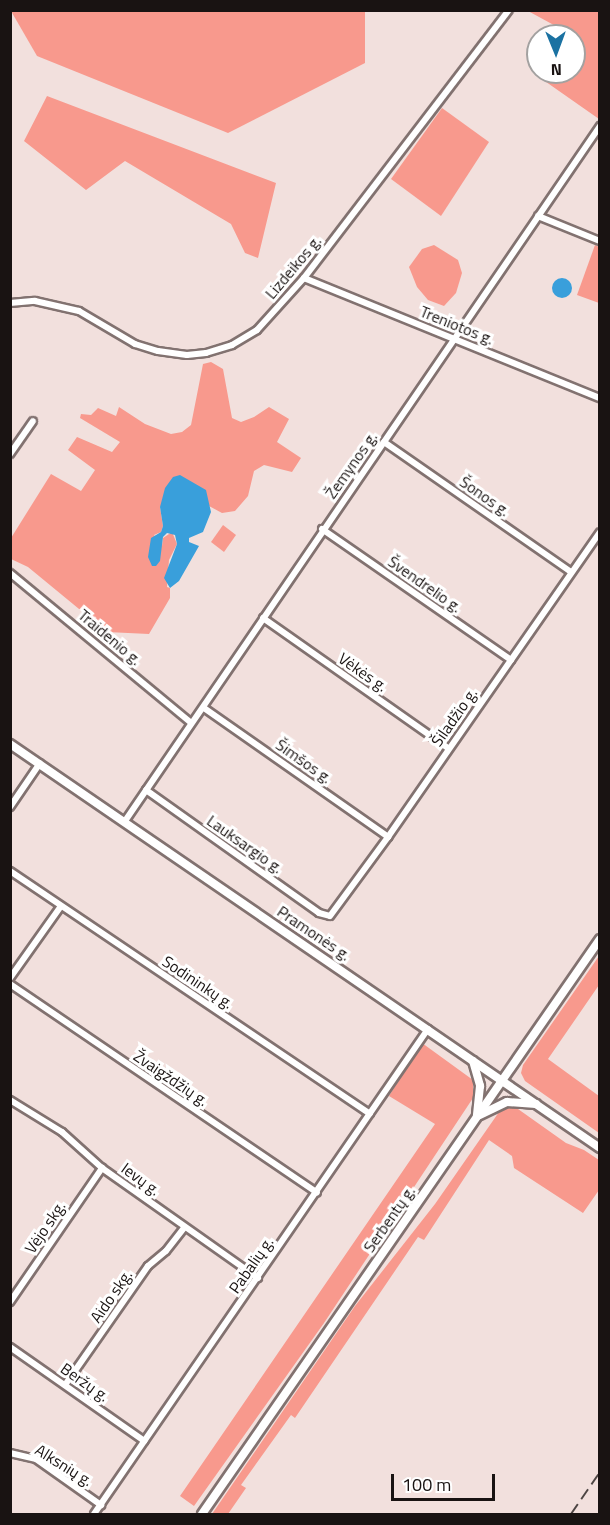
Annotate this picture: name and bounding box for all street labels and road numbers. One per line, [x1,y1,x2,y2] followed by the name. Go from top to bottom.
[261,231,325,303] street label: Lizdeikos g.
[417,302,497,348] street label: Treniotos g.
[321,428,381,502] street label: Žemynos g.
[456,472,514,520] street label: Šonos g.
[384,552,466,616] street label: Švendrelio g.
[75,605,145,669] street label: Traidenio g.
[335,648,391,696] street label: Vėkės g.
[427,684,481,750] street label: Šiladžio g.
[272,735,336,787] street label: Šimšos g.
[203,811,287,877] street label: Lauksargio g.
[274,902,354,964] street label: Pramonės g.
[159,951,237,1013] street label: Sodininkų g.
[130,1046,212,1110] street label: Žvaigždžių g.
[118,1159,164,1199] street label: Ievų g.
[359,1182,419,1256] street label: Serbentų g.
[21,1197,69,1257] street label: Vėjo skg.
[225,1233,277,1297] street label: Pabalių g.
[86,1266,136,1326] street label: Aido skg.
[57,1359,113,1405] street label: Beržų g.
[32,1440,96,1490] street label: Alksnių g.

